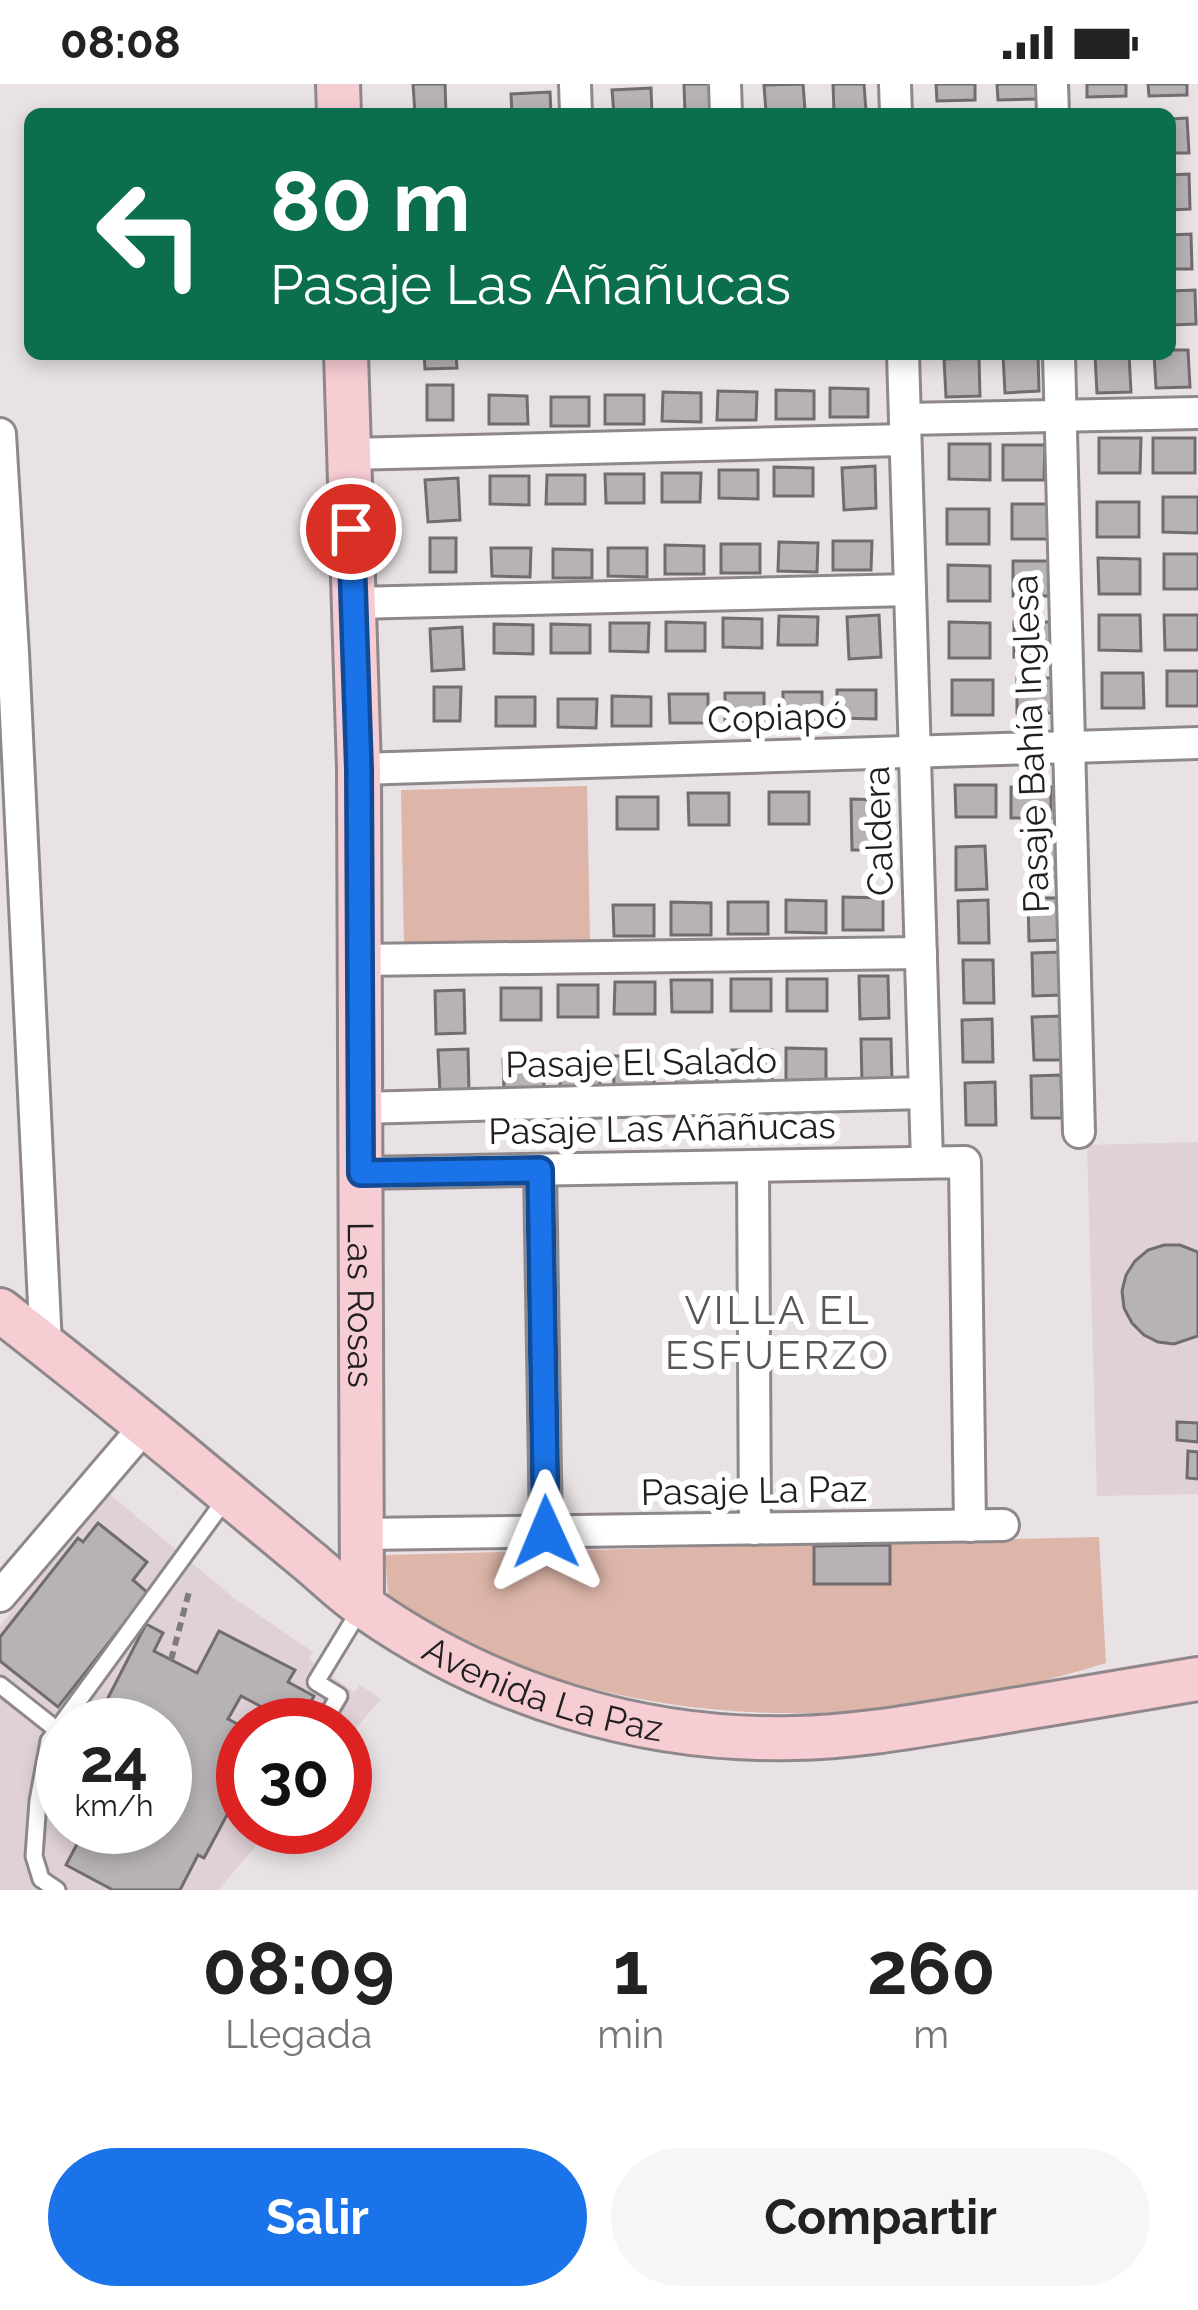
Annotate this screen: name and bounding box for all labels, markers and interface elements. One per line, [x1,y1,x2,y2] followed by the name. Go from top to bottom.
[60,16,181,69] text: 08:08
[270,152,471,251] text: 80 m
[72,156,228,312] icon: left
[270,253,791,317] text: Pasaje Las Añañucas
[300,478,402,580] pin
[318,496,384,562] icon: arrive
[1003,574,1057,914] street label: Pasaje Bahía Inglesa
[707,694,847,740] street label: Copiapó
[855,765,901,897] street label: Caldera
[505,1039,777,1085] street label: Pasaje El Salado
[488,1104,836,1152] street label: Pasaje Las Añañucas
[340,1222,382,1388] street label: Las Rosas
[665,1287,891,1378] district label: VILLA EL ESFUERZO
[640,1467,868,1513] street label: Pasaje La Paz
[483,1469,609,1595] position arrow
[416,1627,666,1750] street label: Avenida La Paz
[216,1698,372,1854] speed limit sign: 30
[80,1726,148,1796] text: 24
[74,1788,154,1823] text: km/h
[203,1926,395,2011] text: 08:09
[613,1926,649,2011] text: 1
[867,1926,995,2011] text: 260
[225,2011,372,2057] text: Llegada
[597,2011,664,2057] text: min
[913,2011,949,2057] text: m
[48,2148,587,2286] button: Salir
[611,2148,1150,2286] button: Compartir

